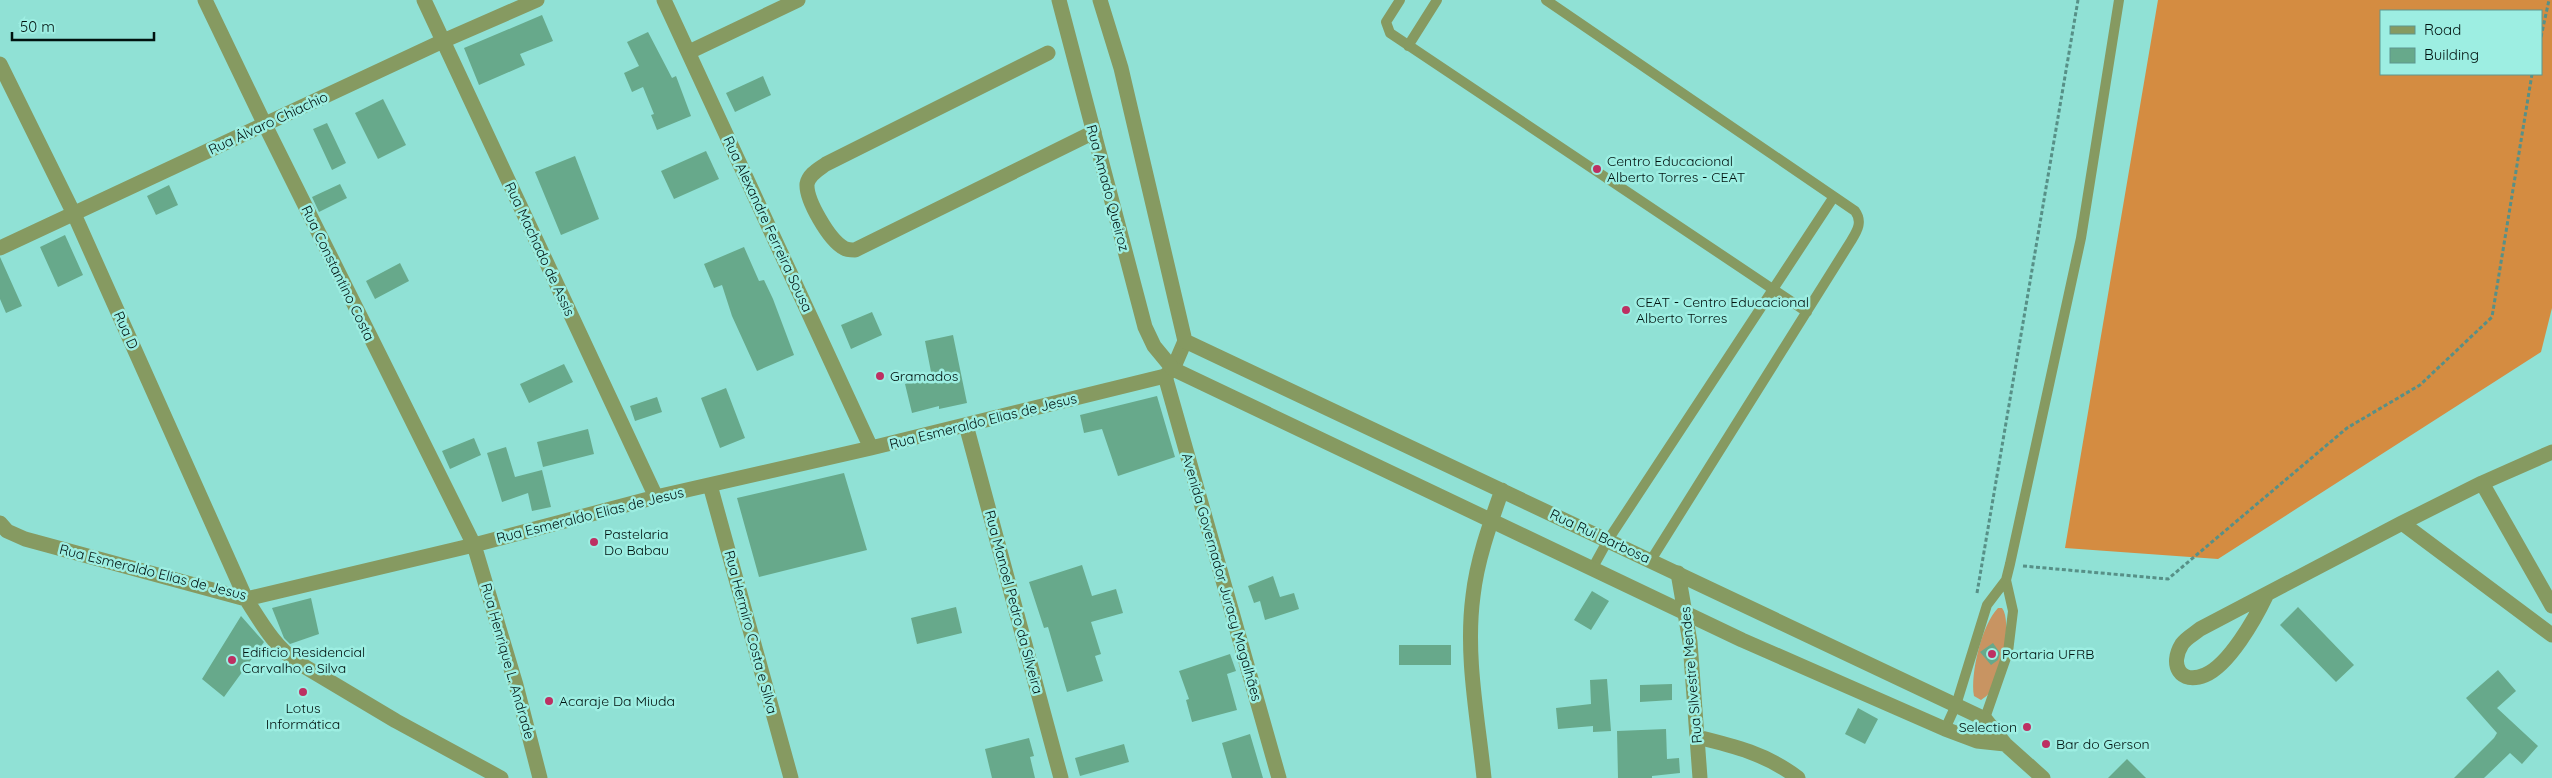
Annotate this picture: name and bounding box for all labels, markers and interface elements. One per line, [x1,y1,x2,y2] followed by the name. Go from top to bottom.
[12,10,155,42] scale bar
[2380,10,2542,75] legend
[20,17,55,36] text: 50 m
[2424,20,2461,39] text: Road
[2424,45,2479,64] text: Building
[205,87,331,159] street label: Rua Álvaro Chiachio
[1082,123,1134,254] street label: Rua Amado Queiroz
[719,133,817,315] street label: Rua Alexandre Ferreira Sousa
[1607,152,1745,186] place label: Centro Educacional Alberto Torres - CEAT
[1591,163,1603,175] marker: Centro Educacional Alberto Torres - CEAT
[501,179,579,319] street label: Rua Machado de Assis
[297,202,379,344] street label: Rua Constantino Costa
[1636,293,1809,327] place label: CEAT - Centro Educacional Alberto Torres
[1620,304,1632,316] marker: CEAT - Centro Educacional Alberto Torres
[110,308,142,352] street label: Rua D
[890,367,958,385] place label: Gramados
[874,370,886,382] marker: Gramados
[887,389,1079,453] street label: Rua Esmeraldo Elias de Jesus
[1178,451,1266,703] street label: Avenida Governador Juracy Magalhães
[494,483,686,547] street label: Rua Esmeraldo Elias de Jesus
[1547,505,1653,567] street label: Rua Rui Barbosa
[981,508,1047,696] street label: Rua Manoel Pedro da Silveira
[604,525,669,559] place label: Pastelaria Do Babau
[588,536,600,548] marker: Pastelaria Do Babau
[57,540,249,604] street label: Rua Esmeraldo Elias de Jesus
[720,548,782,716] street label: Rua Hermiro Costa e Silva
[477,581,539,741] street label: Rua Henrique L. Andrade
[1676,606,1706,744] street label: Rua Silvestre Mendes
[242,643,365,677] place label: Edificio Residencial Carvalho e Silva
[2002,645,2094,663] place label: Portaria UFRB
[1986,648,1998,660] marker: Portaria UFRB
[226,654,238,666] marker: Edificio Residencial Carvalho e Silva
[297,686,309,698] marker: Lotus Informática
[559,692,675,710] place label: Acaraje Da Miuda
[543,695,555,707] marker: Acaraje Da Miuda
[266,699,340,733] place label: Lotus Informática
[1959,718,2017,736] place label: Selection
[2021,721,2033,733] marker: Selection
[2056,735,2150,753] place label: Bar do Gerson
[2040,738,2052,750] marker: Bar do Gerson

